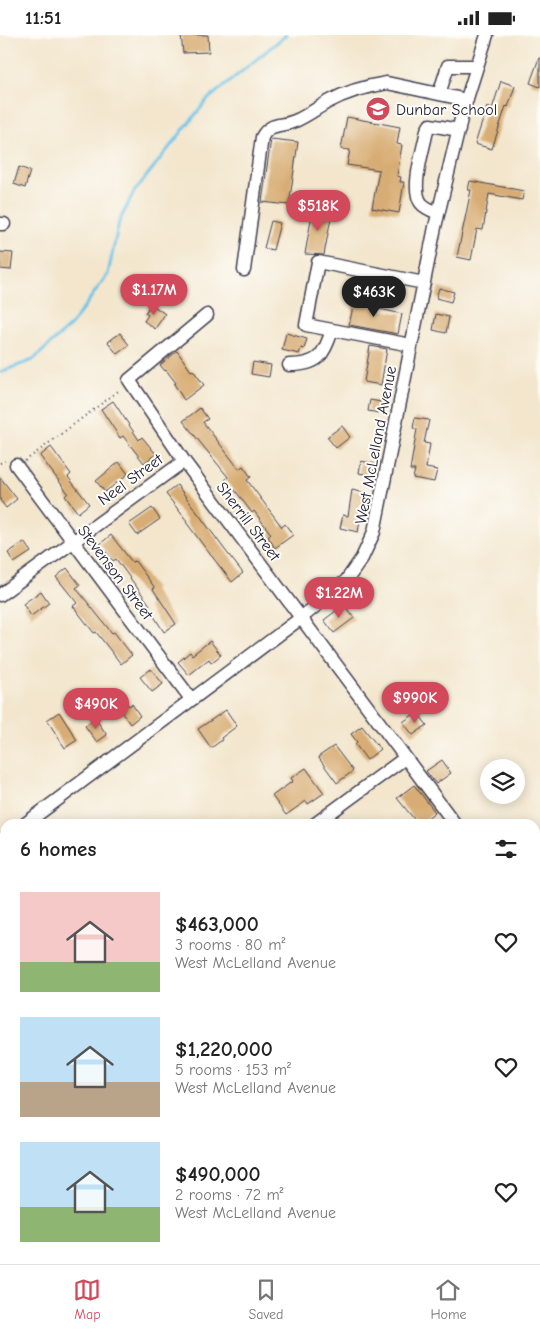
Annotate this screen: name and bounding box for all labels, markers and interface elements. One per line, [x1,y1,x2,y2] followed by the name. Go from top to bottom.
[25,7,61,29] text: 11:51
[365,96,391,122] school or university icon: Dunbar School
[396,101,497,119] place label: Dunbar School
[283,189,353,232] pin: $518K
[297,197,339,215] text: $518K
[113,273,195,316] pin: $1.17M
[339,275,409,318] pin: $463K
[131,281,177,299] text: $1.17M
[353,283,395,301] text: $463K
[352,364,400,526] street label: West McLelland Avenue
[95,450,167,509] street label: Neel Street
[213,479,284,565] street label: Sherrill Street
[74,522,157,624] street label: Stevenson Street
[298,577,380,619] pin: $1.22M
[315,584,363,602] text: $1.22M
[380,681,450,724] pin: $990K
[61,687,131,730] pin: $490K
[393,689,437,707] text: $990K
[74,695,118,713] text: $490K
[480,759,525,804] map controls
[480,759,525,804] button: layers
[492,835,520,863] icon: filters
[20,837,96,861] text: 6 homes
[60,912,120,972] icon: home
[175,912,259,936] text: $463,000
[492,928,520,956] icon: heart
[175,936,285,954] text: 3 rooms · 80 m²
[175,954,336,972] text: West McLelland Avenue
[60,1037,120,1097] icon: home
[175,1037,273,1061] text: $1,220,000
[492,1053,520,1081] icon: heart
[175,1061,291,1079] text: 5 rooms · 153 m²
[175,1079,336,1097] text: West McLelland Avenue
[60,1162,120,1222] icon: home
[175,1162,261,1186] text: $490,000
[492,1178,520,1206] icon: heart
[175,1186,284,1204] text: 2 rooms · 72 m²
[175,1204,336,1222] text: West McLelland Avenue
[73,1276,101,1323] tab: Map
[248,1276,283,1323] tab: Saved
[430,1276,467,1323] tab: Home

